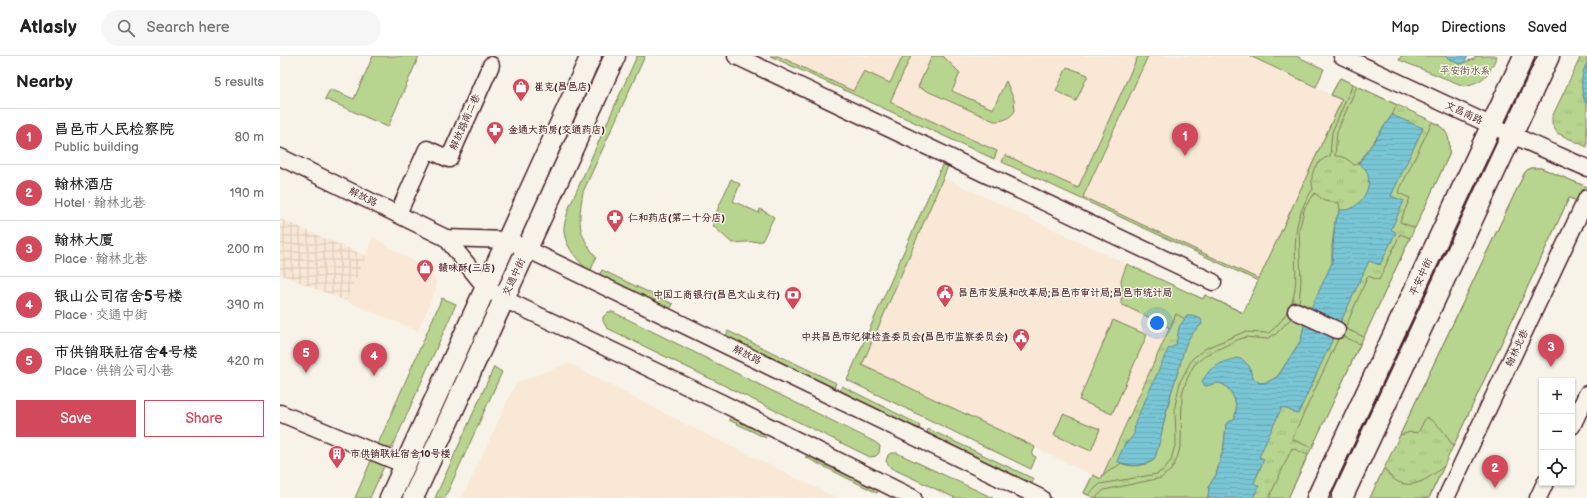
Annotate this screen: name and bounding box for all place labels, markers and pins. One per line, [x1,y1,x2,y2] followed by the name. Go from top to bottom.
[511,77,531,102] shop icon: 崔克(昌邑店)
[534,81,591,93] place label: 崔克(昌邑店)
[485,120,505,145] pharmacy icon: 金通大药房(交通药店)
[1172,123,1198,156] pin: 1
[508,124,605,136] place label: 金通大药房(交通药店)
[605,208,625,233] pharmacy icon: 仁和药店(第二十分店)
[628,212,725,224] place label: 仁和药店(第二十分店)
[415,258,435,283] shop icon: 赣味酥(三店)
[438,262,495,274] place label: 赣味酥(三店)
[935,283,955,308] public building icon: 昌邑市发展和改革局;昌邑市审计局;昌邑市统计局
[783,285,803,310] bank icon: 中国工商银行(昌邑文山支行)
[958,287,1173,299] place label: 昌邑市发展和改革局;昌邑市审计局;昌邑市统计局
[653,289,780,301] place label: 中国工商银行(昌邑文山支行)
[1011,327,1031,352] public building icon: 中共昌邑市纪律检查委员会(昌邑市监察委员会)
[801,331,1008,343] place label: 中共昌邑市纪律检查委员会(昌邑市监察委员会)
[1538,334,1564,367] pin: 3
[293,340,319,373] pin: 5
[361,343,387,376] pin: 4
[327,444,347,469] building icon: 市供销联社宿舍10号楼
[350,448,450,460] place label: 市供销联社宿舍10号楼
[1482,455,1508,488] pin: 2

